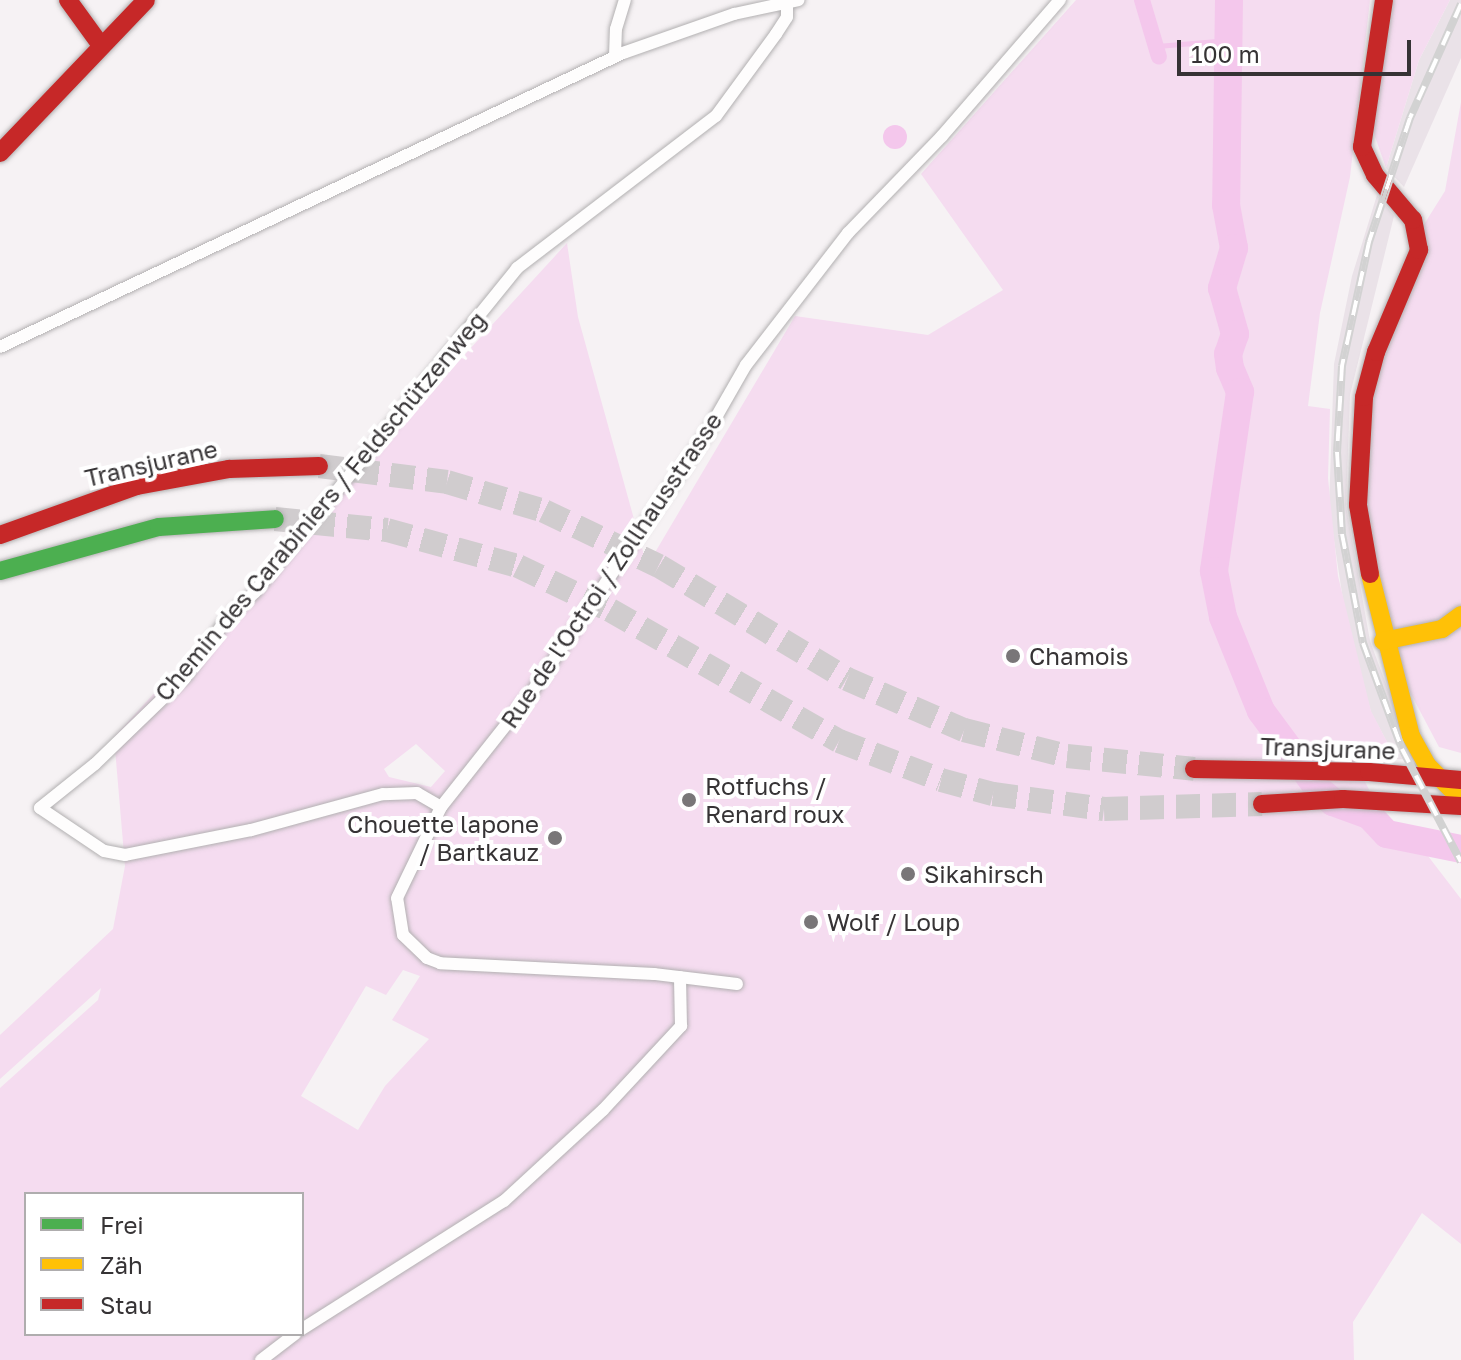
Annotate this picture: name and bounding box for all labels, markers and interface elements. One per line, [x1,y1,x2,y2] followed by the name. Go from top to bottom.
[1181,24,1415,74] scale bar
[1191,39,1260,68] text: 100 m
[149,306,491,706] street label: Chemin des Carabiniers / Feldschützenweg
[494,407,728,733] street label: Rue de l'Octroi / Zollhausstrasse
[82,434,220,492] street label: Transjurane
[1029,642,1128,670] place label: Chamois
[1004,647,1022,665] marker: Chamois
[1260,731,1396,765] street label: Transjurane
[705,772,844,828] place label: Rotfuchs / Renard roux
[680,791,698,809] marker: Rotfuchs / Renard roux
[347,810,539,866] place label: Chouette lapone / Bartkauz
[546,829,564,847] marker: Chouette lapone / Bartkauz
[924,860,1044,888] place label: Sikahirsch
[899,865,917,883] marker: Sikahirsch
[827,908,960,936] place label: Wolf / Loup
[802,913,820,931] marker: Wolf / Loup
[24,1192,304,1336] legend
[100,1210,144,1239] text: Frei
[100,1250,143,1279] text: Zäh
[100,1290,153,1319] text: Stau

